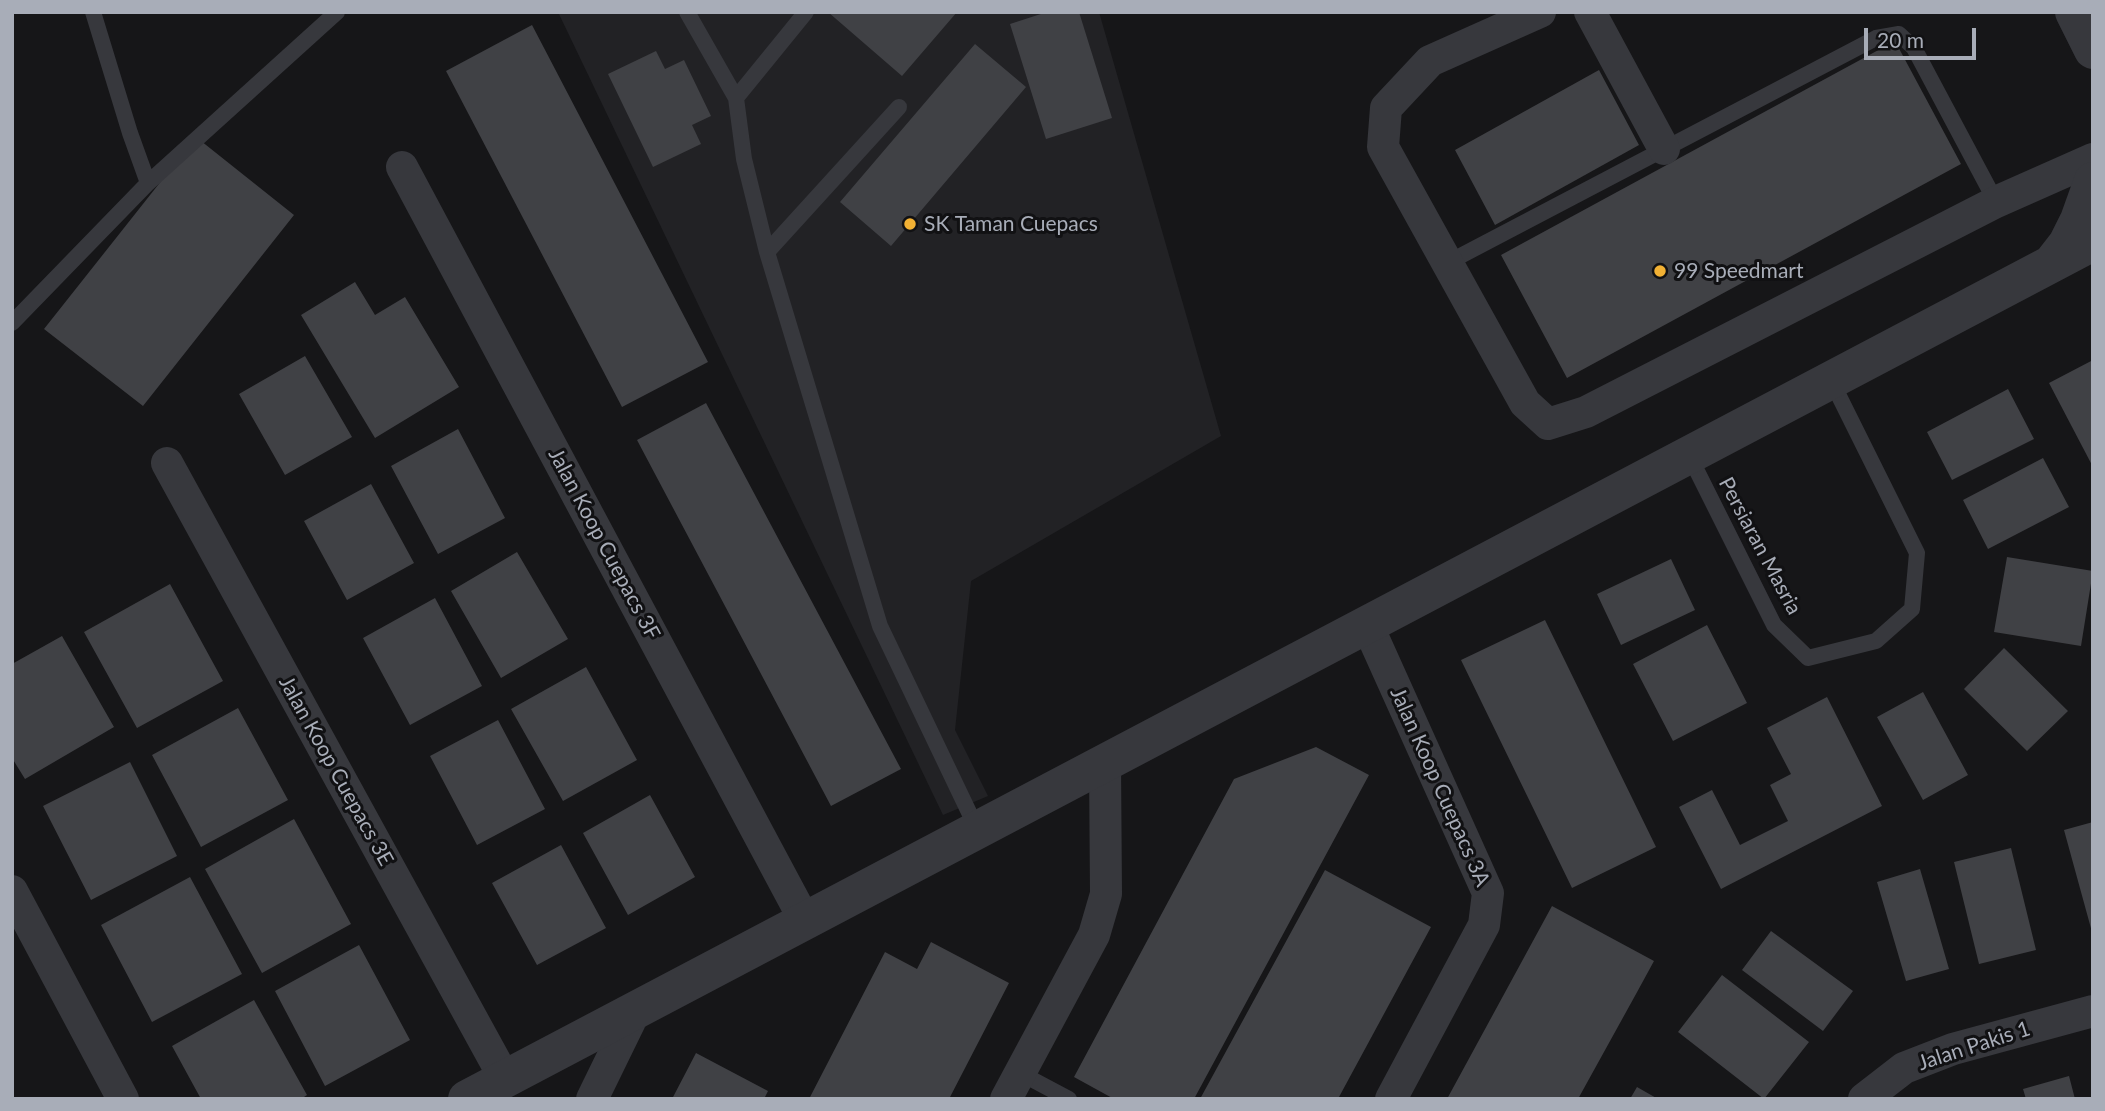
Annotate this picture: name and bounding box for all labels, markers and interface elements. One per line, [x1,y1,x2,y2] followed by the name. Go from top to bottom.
[1867,14,1979,58] scale bar
[1877,27,1924,52] text: 20 m
[924,211,1098,237] place label: SK Taman Cuepacs
[902,216,918,232] marker: SK Taman Cuepacs
[1674,258,1803,284] place label: 99 Speedmart
[1652,263,1668,279] marker: 99 Speedmart
[543,444,665,644] street label: Jalan Koop Cuepacs 3F
[1713,473,1807,619] street label: Persiaran Masria
[273,672,399,870] street label: Jalan Koop Cuepacs 3E
[1385,684,1495,890] street label: Jalan Koop Cuepacs 3A
[1915,1016,2033,1076] street label: Jalan Pakis 1

